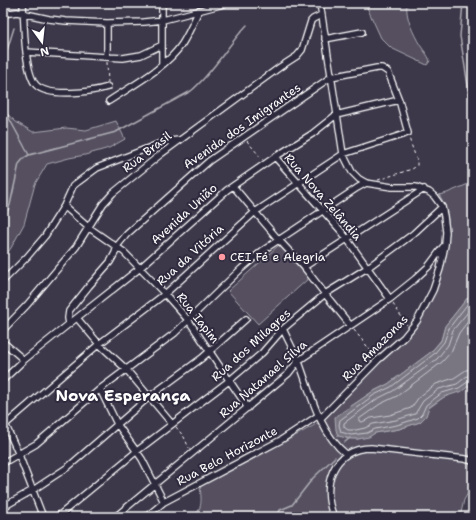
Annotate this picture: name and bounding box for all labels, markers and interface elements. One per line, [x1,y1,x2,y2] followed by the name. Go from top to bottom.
[22,22,62,62] north arrow
[38,43,51,60] text: N
[180,79,304,173] street label: Avenida dos Imigrantes
[119,127,175,176] street label: Rua Brasil
[281,150,366,244] street label: Rua Nova Zelândia
[147,180,221,248] street label: Avenida União
[153,220,227,289] street label: Rua da Vitória
[230,249,326,265] place label: CEI Fé e Alegria
[217,252,227,262] marker: CEI Fé e Alegria
[173,289,223,347] street label: Rua Iapim
[208,305,294,385] street label: Rua dos Milagres
[338,311,412,385] street label: Rua Amazonas
[216,336,311,422] street label: Rua Natanael Silva
[55,385,191,406] district label: Nova Esperança
[174,423,280,489] street label: Rua Belo Horizonte

